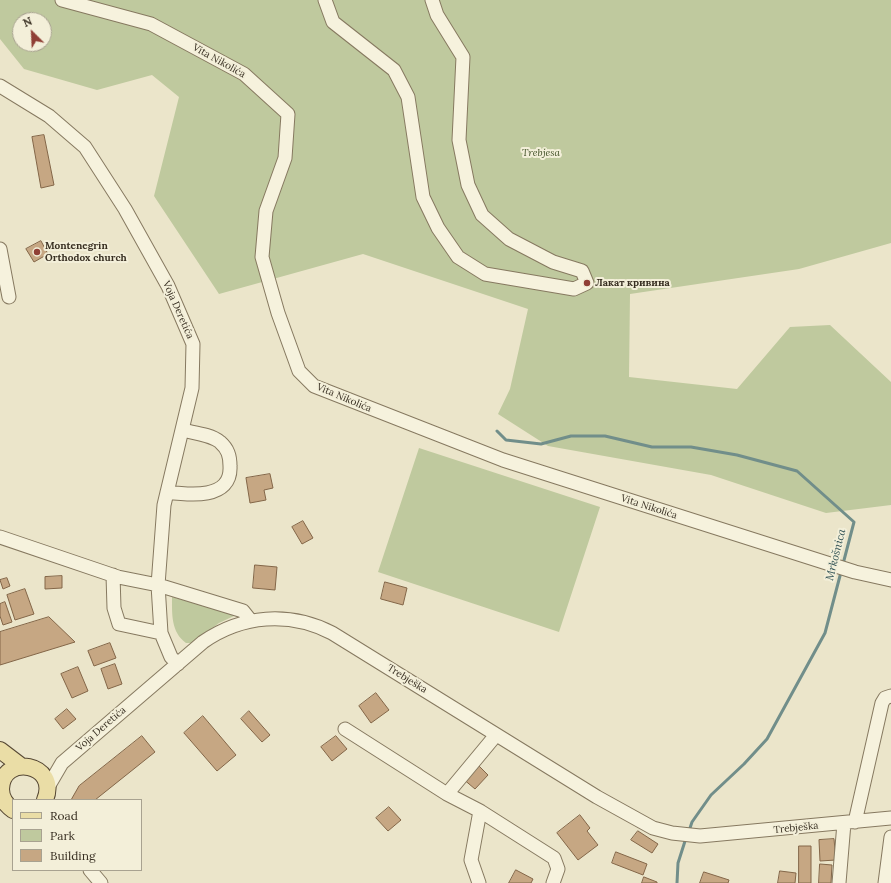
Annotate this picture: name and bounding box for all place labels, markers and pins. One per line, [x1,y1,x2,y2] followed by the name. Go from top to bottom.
[45,240,127,264] place label: Montenegrin Orthodox church
[32,247,42,257] marker: Montenegrin Orthodox church
[595,277,670,289] place label: Лакат кривина
[582,278,592,288] marker: Лакат кривина

